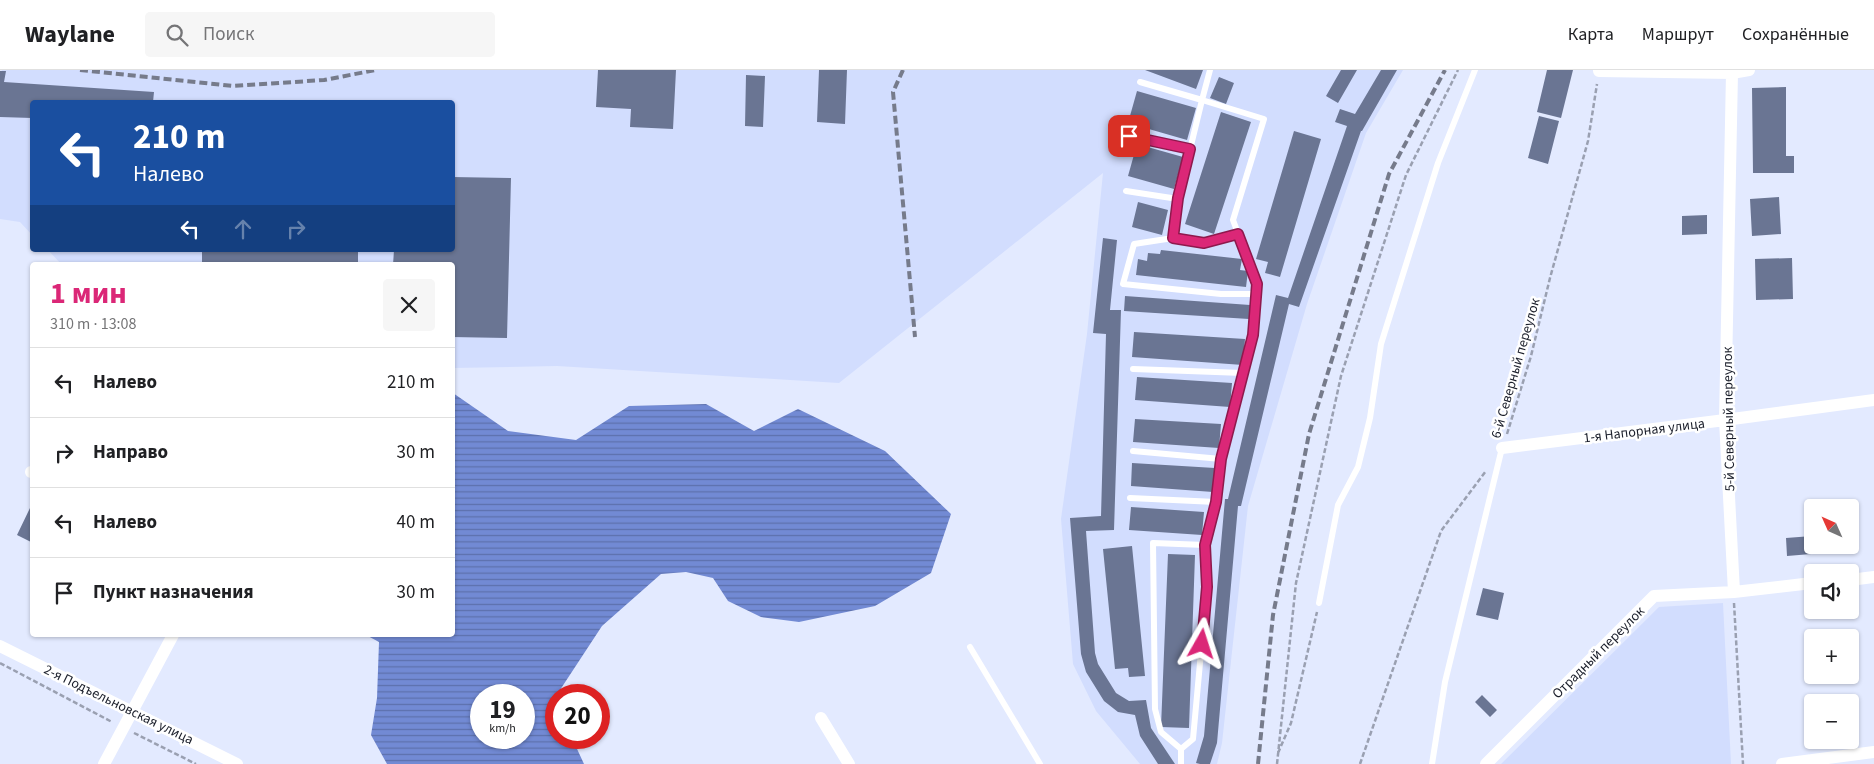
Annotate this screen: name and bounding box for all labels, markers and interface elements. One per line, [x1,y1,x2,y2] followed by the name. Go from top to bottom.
[145,12,495,57] search box
[25,17,115,52] text: Waylane
[163,21,191,49] icon: search
[203,21,254,48] text: Поиск
[1568,22,1614,47] text: Карта
[1642,22,1714,47] text: Маршрут
[1742,22,1849,47] text: Сохранённые
[133,112,225,162] text: 210 m
[1108,115,1150,157] pin
[50,120,115,185] icon: left
[1115,122,1143,150] icon: arrive
[133,158,204,190] text: Налево
[176,215,204,243] icon: left
[229,215,257,243] icon: ahead
[282,215,310,243] icon: right
[50,272,127,315] text: 1 мин
[383,279,435,331] button: close
[1486,296,1546,441] street label: 6-й Северный переулок
[50,313,137,335] text: 310 m · 13:08
[1718,346,1740,491] street label: 5-й Северный переулок
[50,369,78,397] icon: left
[93,369,157,396] text: Налево
[387,369,435,396] text: 210 m
[1582,414,1706,448] street label: 1-я Напорная улица
[50,439,78,467] icon: right
[93,439,168,466] text: Направо
[397,439,435,466] text: 30 m
[1804,499,1859,554] north arrow
[1804,499,1859,749] map controls
[50,509,78,537] icon: left
[93,509,157,536] text: Налево
[397,509,435,536] text: 40 m
[1804,564,1859,619] button: sound
[50,579,78,607] icon: arrive
[93,579,254,606] text: Пункт назначения
[397,579,435,606] text: 30 m
[1548,602,1650,704] street label: Отрадный переулок
[1175,617,1227,669] position arrow
[1804,629,1859,684] button: +
[40,660,197,750] street label: 2-я Подъельновская улица
[545,684,610,749] speed limit sign: 20
[489,692,516,728] text: 19
[1804,694,1859,749] button: −
[489,720,516,737] text: km/h

